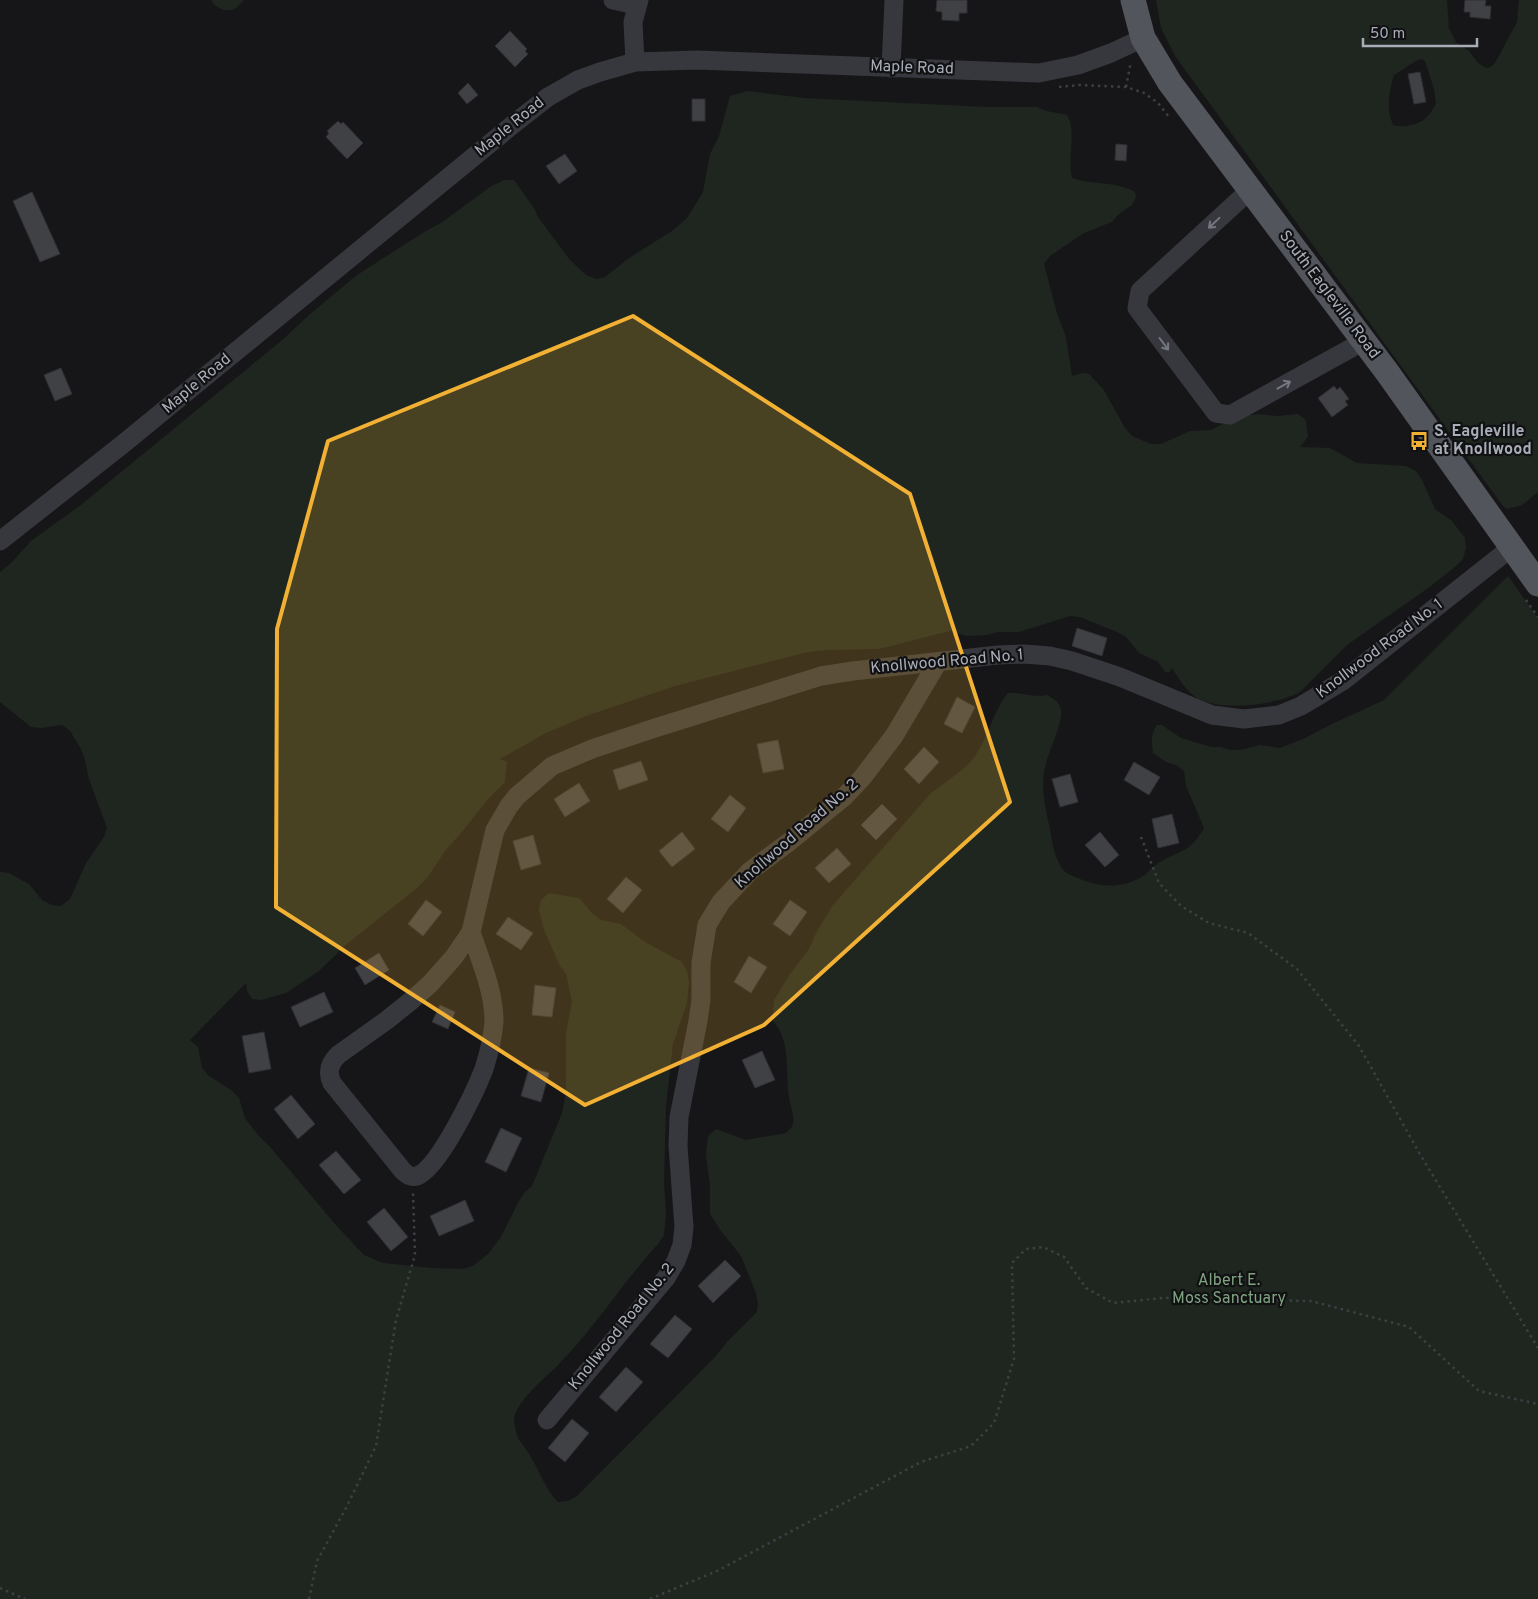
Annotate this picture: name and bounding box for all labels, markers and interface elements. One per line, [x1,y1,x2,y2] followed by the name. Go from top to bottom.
[1363,15,1477,47] scale bar
[1370,25,1405,44] text: 50 m
[870,57,954,79] street label: Maple Road
[471,93,549,161] street label: Maple Road
[1208,218,1221,229] one-way arrow
[1274,227,1384,363] street label: South Eagleville Road
[1159,337,1169,351] one-way arrow
[159,349,235,419] street label: Maple Road
[1277,380,1292,390] one-way arrow
[1434,422,1532,460] place label: S. Eagleville at Knollwood
[1408,430,1430,452] bus stop icon: S. Eagleville at Knollwood
[1313,595,1447,703] street label: Knollwood Road No. 1
[869,645,1025,679] street label: Knollwood Road No. 1
[731,775,863,893] street label: Knollwood Road No. 2
[565,1259,679,1395] street label: Knollwood Road No. 2
[1172,1271,1286,1309] park label: Albert E. Moss Sanctuary

